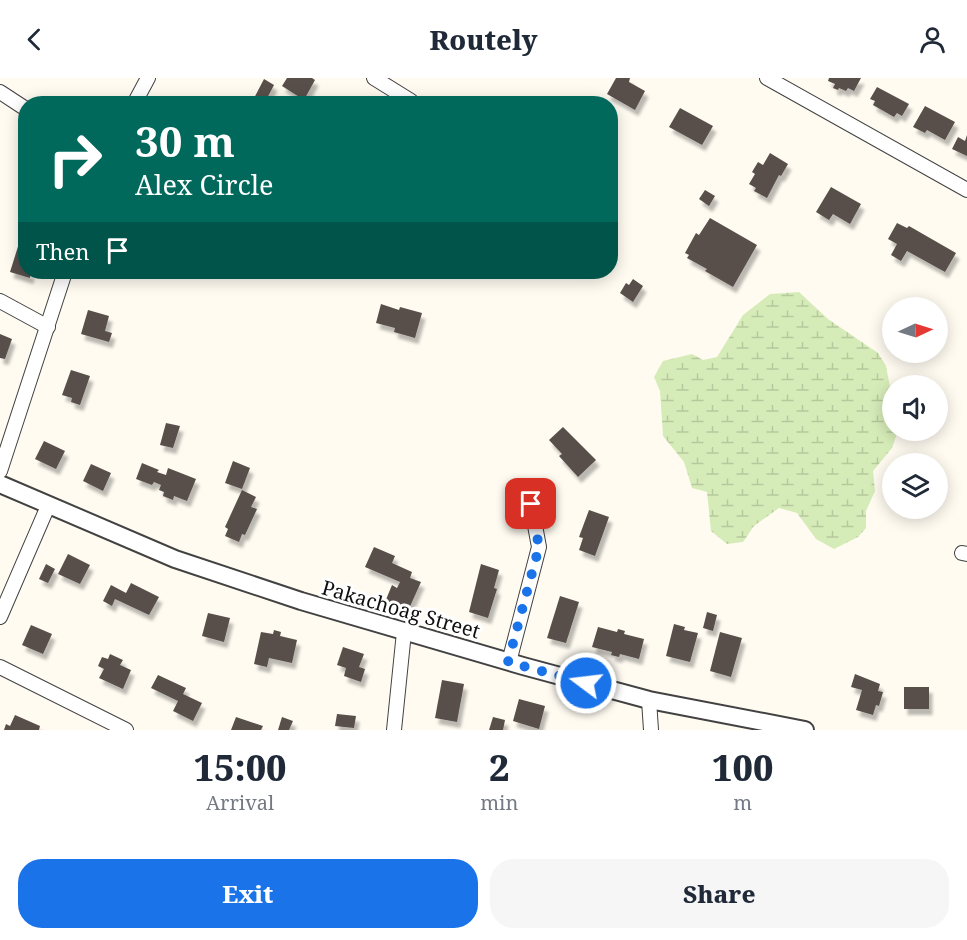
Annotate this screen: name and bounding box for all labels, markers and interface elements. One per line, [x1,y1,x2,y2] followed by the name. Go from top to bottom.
[429,21,538,58] text: Routely
[18,23,51,56] icon: back
[916,23,949,56] icon: person
[135,112,235,169] text: 30 m
[36,120,114,198] icon: right
[135,166,274,203] text: Alex Circle
[101,234,134,267] icon: arrive
[36,236,89,266] text: Then
[882,297,948,363] north arrow
[882,297,948,519] map controls
[882,375,948,441] button: sound
[882,453,948,519] button: layers
[505,478,556,529] pin
[514,487,547,520] icon: arrive
[319,574,483,644] street label: Pakachoag Street
[554,651,618,715] position arrow
[194,743,287,792] text: 15:00
[489,743,510,792] text: 2
[712,743,773,792] text: 100
[206,789,274,816] text: Arrival
[480,789,518,816] text: min
[733,789,752,816] text: m
[18,859,478,928] button: Exit
[490,859,949,928] button: Share

